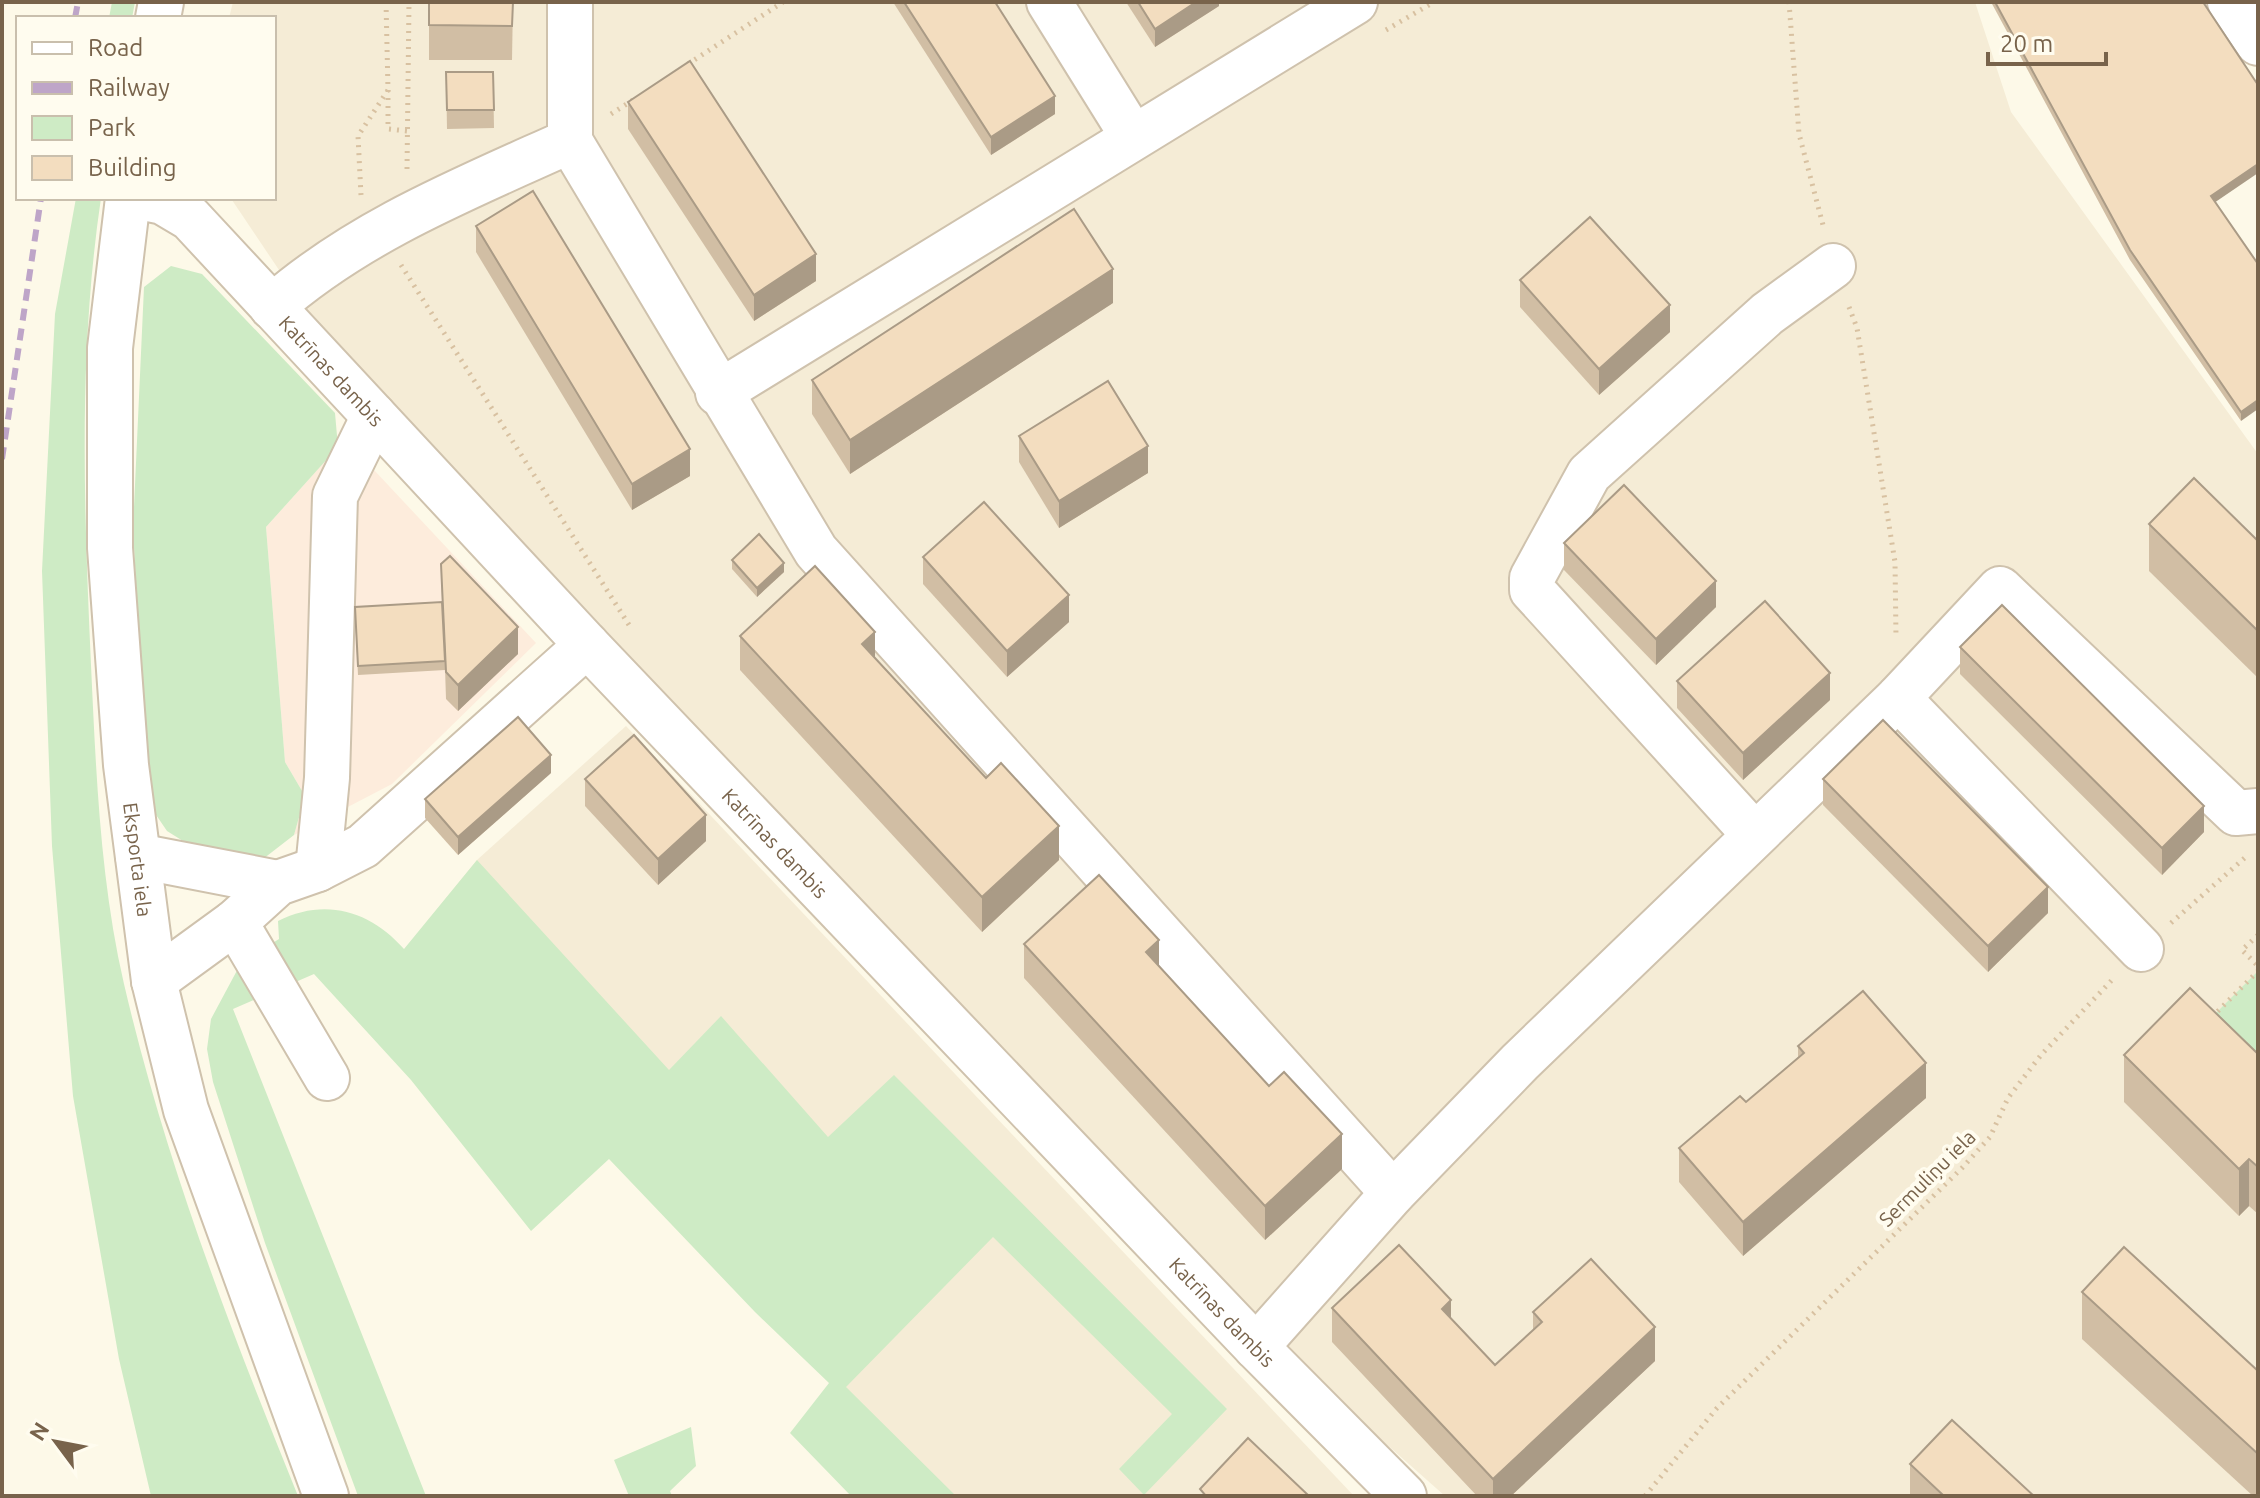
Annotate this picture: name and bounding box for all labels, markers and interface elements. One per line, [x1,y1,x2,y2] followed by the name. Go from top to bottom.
[16,16,276,200] legend
[1988,16,2106,66] scale bar
[2000,30,2053,57] text: 20 m
[88,34,143,61] text: Road
[88,74,170,101] text: Railway
[88,114,136,141] text: Park
[88,154,176,181] text: Building
[275,311,389,430] street label: Katrīnas dambis
[718,783,833,902] street label: Katrīnas dambis
[119,801,157,918] street label: Eksporta iela
[1874,1125,1980,1231] street label: Sermuliņu iela
[1165,1252,1280,1371] street label: Katrīnas dambis
[16,1402,96,1482] north arrow
[24,1418,54,1445] text: N

